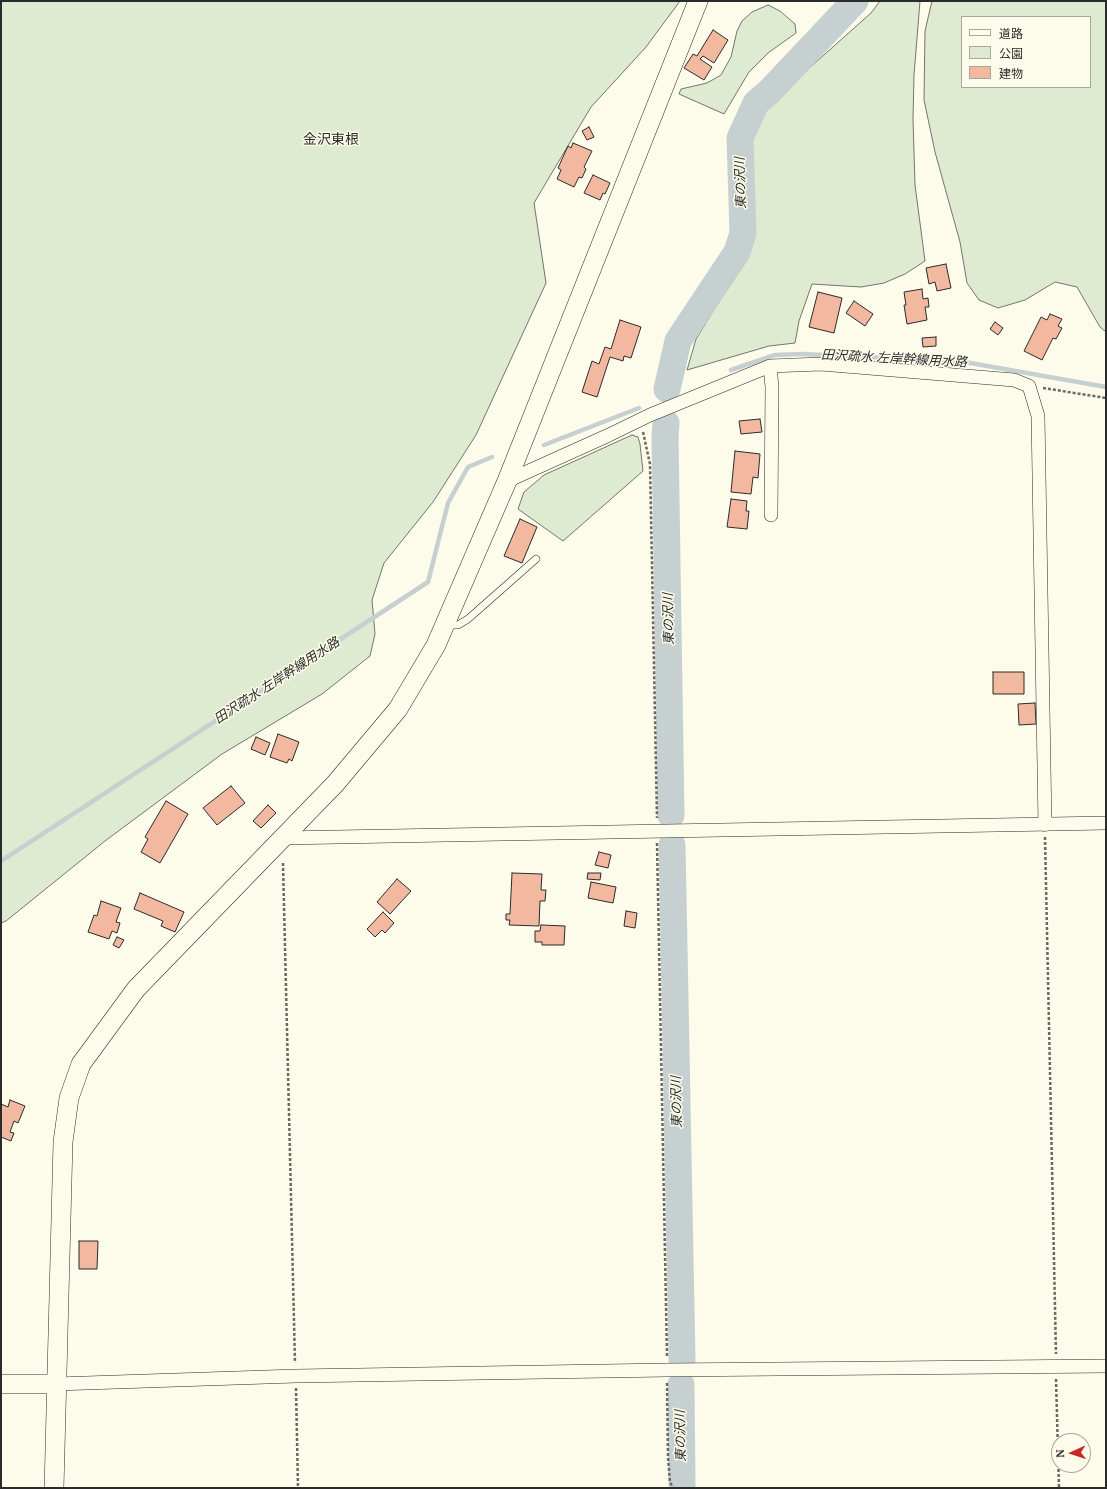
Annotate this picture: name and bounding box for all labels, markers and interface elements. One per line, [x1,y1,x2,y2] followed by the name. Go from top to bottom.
[961,16,1091,88] legend
[999,26,1023,41] text: 道路
[999,46,1023,61] text: 公園
[999,66,1023,81] text: 建物
[303,132,359,148] district label: 金沢東根
[732,157,750,209] water label: 東の沢川
[821,347,967,371] water label: 田沢疏水 左岸幹線用水路
[661,593,677,645] water label: 東の沢川
[211,635,343,727] water label: 田沢疏水 左岸幹線用水路
[669,1076,685,1128] water label: 東の沢川
[673,1410,689,1462] water label: 東の沢川
[1051,1433,1091,1473] north arrow
[1053,1449,1067,1458] text: N

